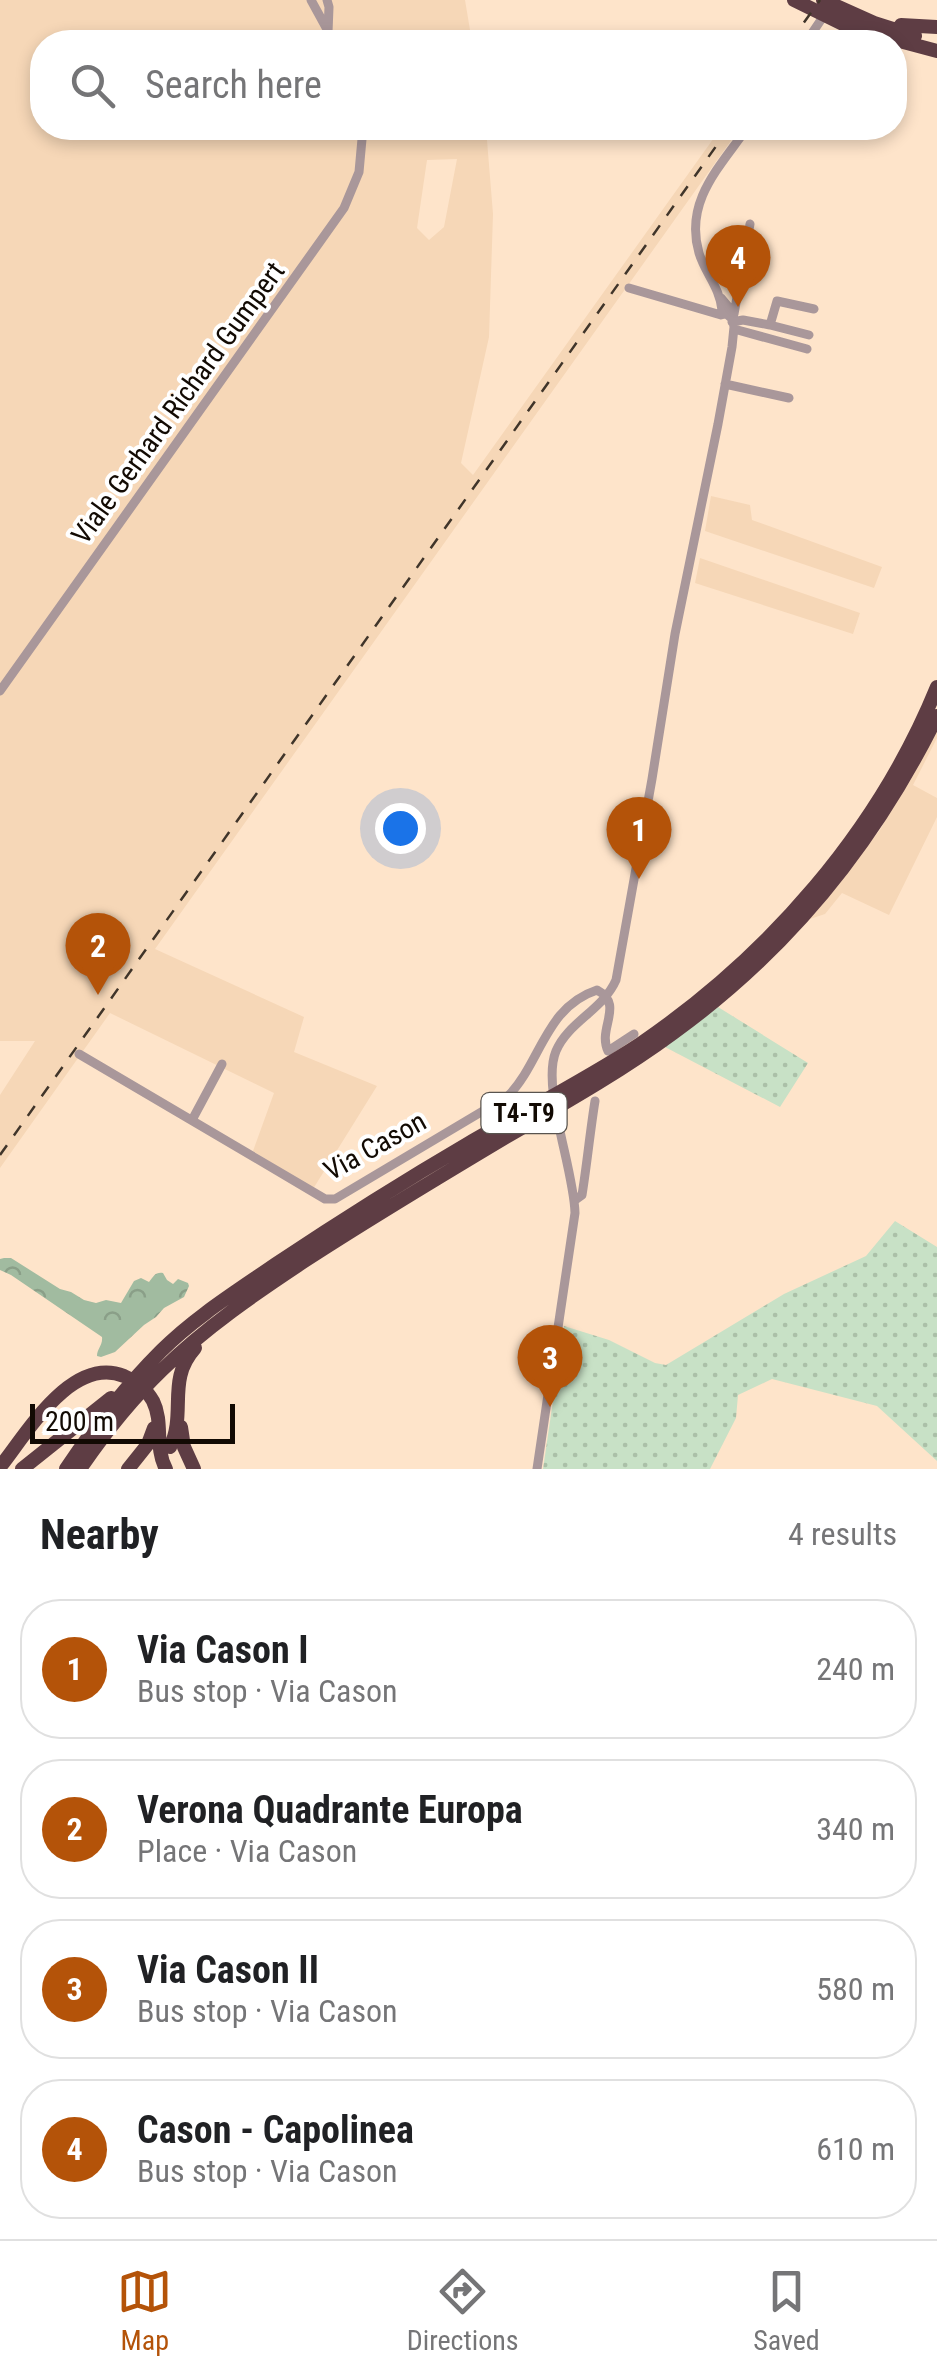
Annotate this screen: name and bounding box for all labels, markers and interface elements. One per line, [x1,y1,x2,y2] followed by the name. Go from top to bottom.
[30,30,907,140] search box
[65,58,120,113] icon: search
[145,63,322,107] text: Search here
[706,224,770,307] pin: 4
[65,256,291,550] street label: Viale Gerhard Richard Gumpert
[606,796,672,879] pin: 1
[375,803,426,854] your location
[66,912,130,995] pin: 2
[482,1093,566,1133] road number: T4-T9
[318,1105,432,1187] street label: Via Cason
[518,1324,582,1407] pin: 3
[30,1399,235,1444] scale bar
[45,1405,114,1438] text: 200 m
[40,1510,159,1559] text: Nearby
[788,1515,897,1553] text: 4 results
[137,1628,309,1672] text: Via Cason I
[66,1650,83,1688] text: 1
[816,1650,895,1688] text: 240 m
[137,1672,398,1710] text: Bus stop · Via Cason
[137,1788,523,1832] text: Verona Quadrante Europa
[66,1810,83,1848] text: 2
[816,1810,895,1848] text: 340 m
[137,1832,357,1870] text: Place · Via Cason
[137,1948,319,1992] text: Via Cason II
[66,1970,83,2008] text: 3
[816,1970,895,2008] text: 580 m
[137,1992,398,2030] text: Bus stop · Via Cason
[137,2108,414,2152] text: Cason - Capolinea
[66,2130,83,2168] text: 4
[816,2130,895,2168] text: 610 m
[137,2152,398,2190] text: Bus stop · Via Cason
[117,2264,172,2357] tab: Map
[407,2264,519,2357] tab: Directions
[753,2264,820,2357] tab: Saved

